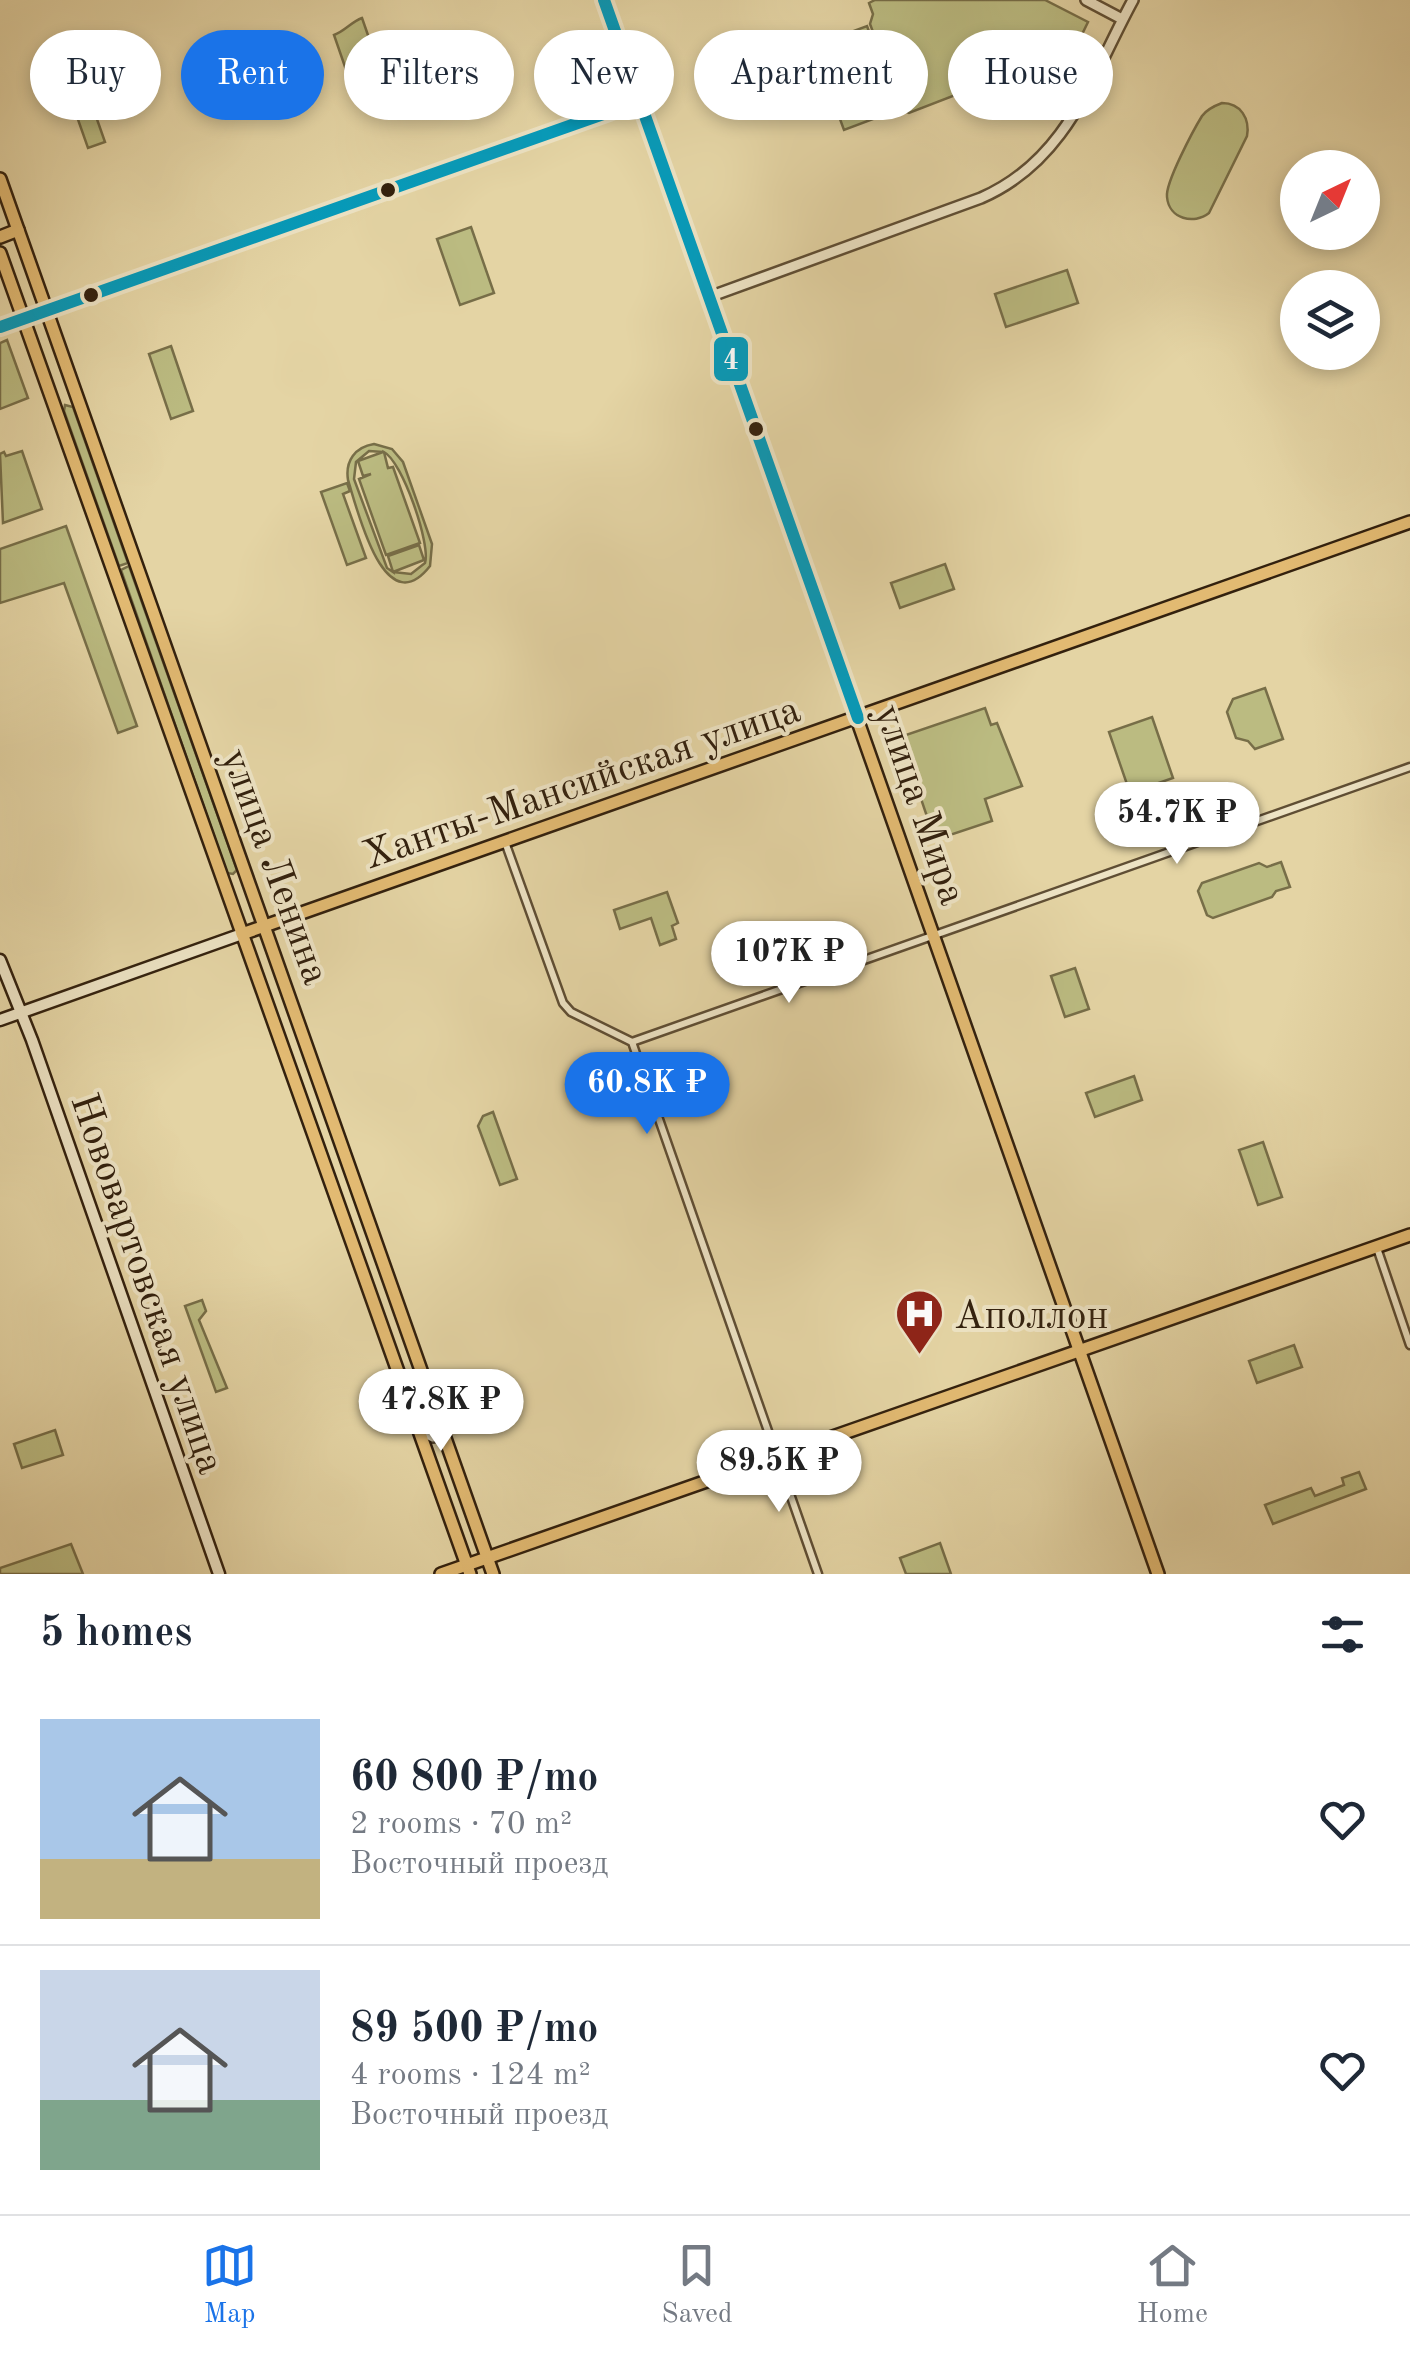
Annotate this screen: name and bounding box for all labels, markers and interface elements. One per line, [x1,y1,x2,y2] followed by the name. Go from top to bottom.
[30,30,161,120] chip: Buy
[181,30,324,120] chip: Rent
[344,30,514,120] chip: Filters
[534,30,674,120] chip: New
[694,30,928,120] chip: Apartment
[948,30,1113,120] chip: House
[1280,150,1380,250] north arrow
[1280,150,1380,370] map controls
[378,180,398,200] unlabelled marker
[1280,270,1380,370] button: layers
[81,285,101,305] unlabelled marker
[712,335,750,383] line badge: 4
[723,348,739,376] text: 4
[746,419,766,439] unlabelled marker
[359,691,806,878] street label: Ханты-Мансийская улица
[865,700,971,911] street label: улица Мира
[212,744,335,991] street label: улица Ленина
[1085,782,1269,867] pin: 54.7K ₽
[1117,798,1237,830] text: 54.7K ₽
[708,921,870,1006] pin: 107K ₽
[733,937,845,969] text: 107K ₽
[555,1052,739,1137] pin: 60.8K ₽
[587,1068,707,1100] text: 60.8K ₽
[61,1089,229,1480] street label: Нововартовская улица
[893,1288,945,1356] hospital icon: Аполлон
[954,1298,1108,1338] place label: Аполлон
[349,1369,533,1454] pin: 47.8K ₽
[381,1385,501,1417] text: 47.8K ₽
[687,1430,871,1515] pin: 89.5K ₽
[719,1446,839,1478] text: 89.5K ₽
[1315,1607,1370,1662] icon: filters
[40,1613,192,1655] text: 5 homes
[350,1758,598,1800] text: 60 800 ₽/mo
[120,1759,240,1879] icon: home
[1315,1792,1370,1847] icon: heart
[350,1809,572,1841] text: 2 rooms · 70 m²
[350,1849,608,1881] text: Восточный проезд
[350,2009,598,2051] text: 89 500 ₽/mo
[120,2010,240,2130] icon: home
[1315,2043,1370,2098] icon: heart
[350,2060,591,2092] text: 4 rooms · 124 m²
[350,2100,608,2132] text: Восточный проезд
[202,2238,257,2333] tab: Map
[661,2238,733,2333] tab: Saved
[1137,2238,1208,2333] tab: Home

